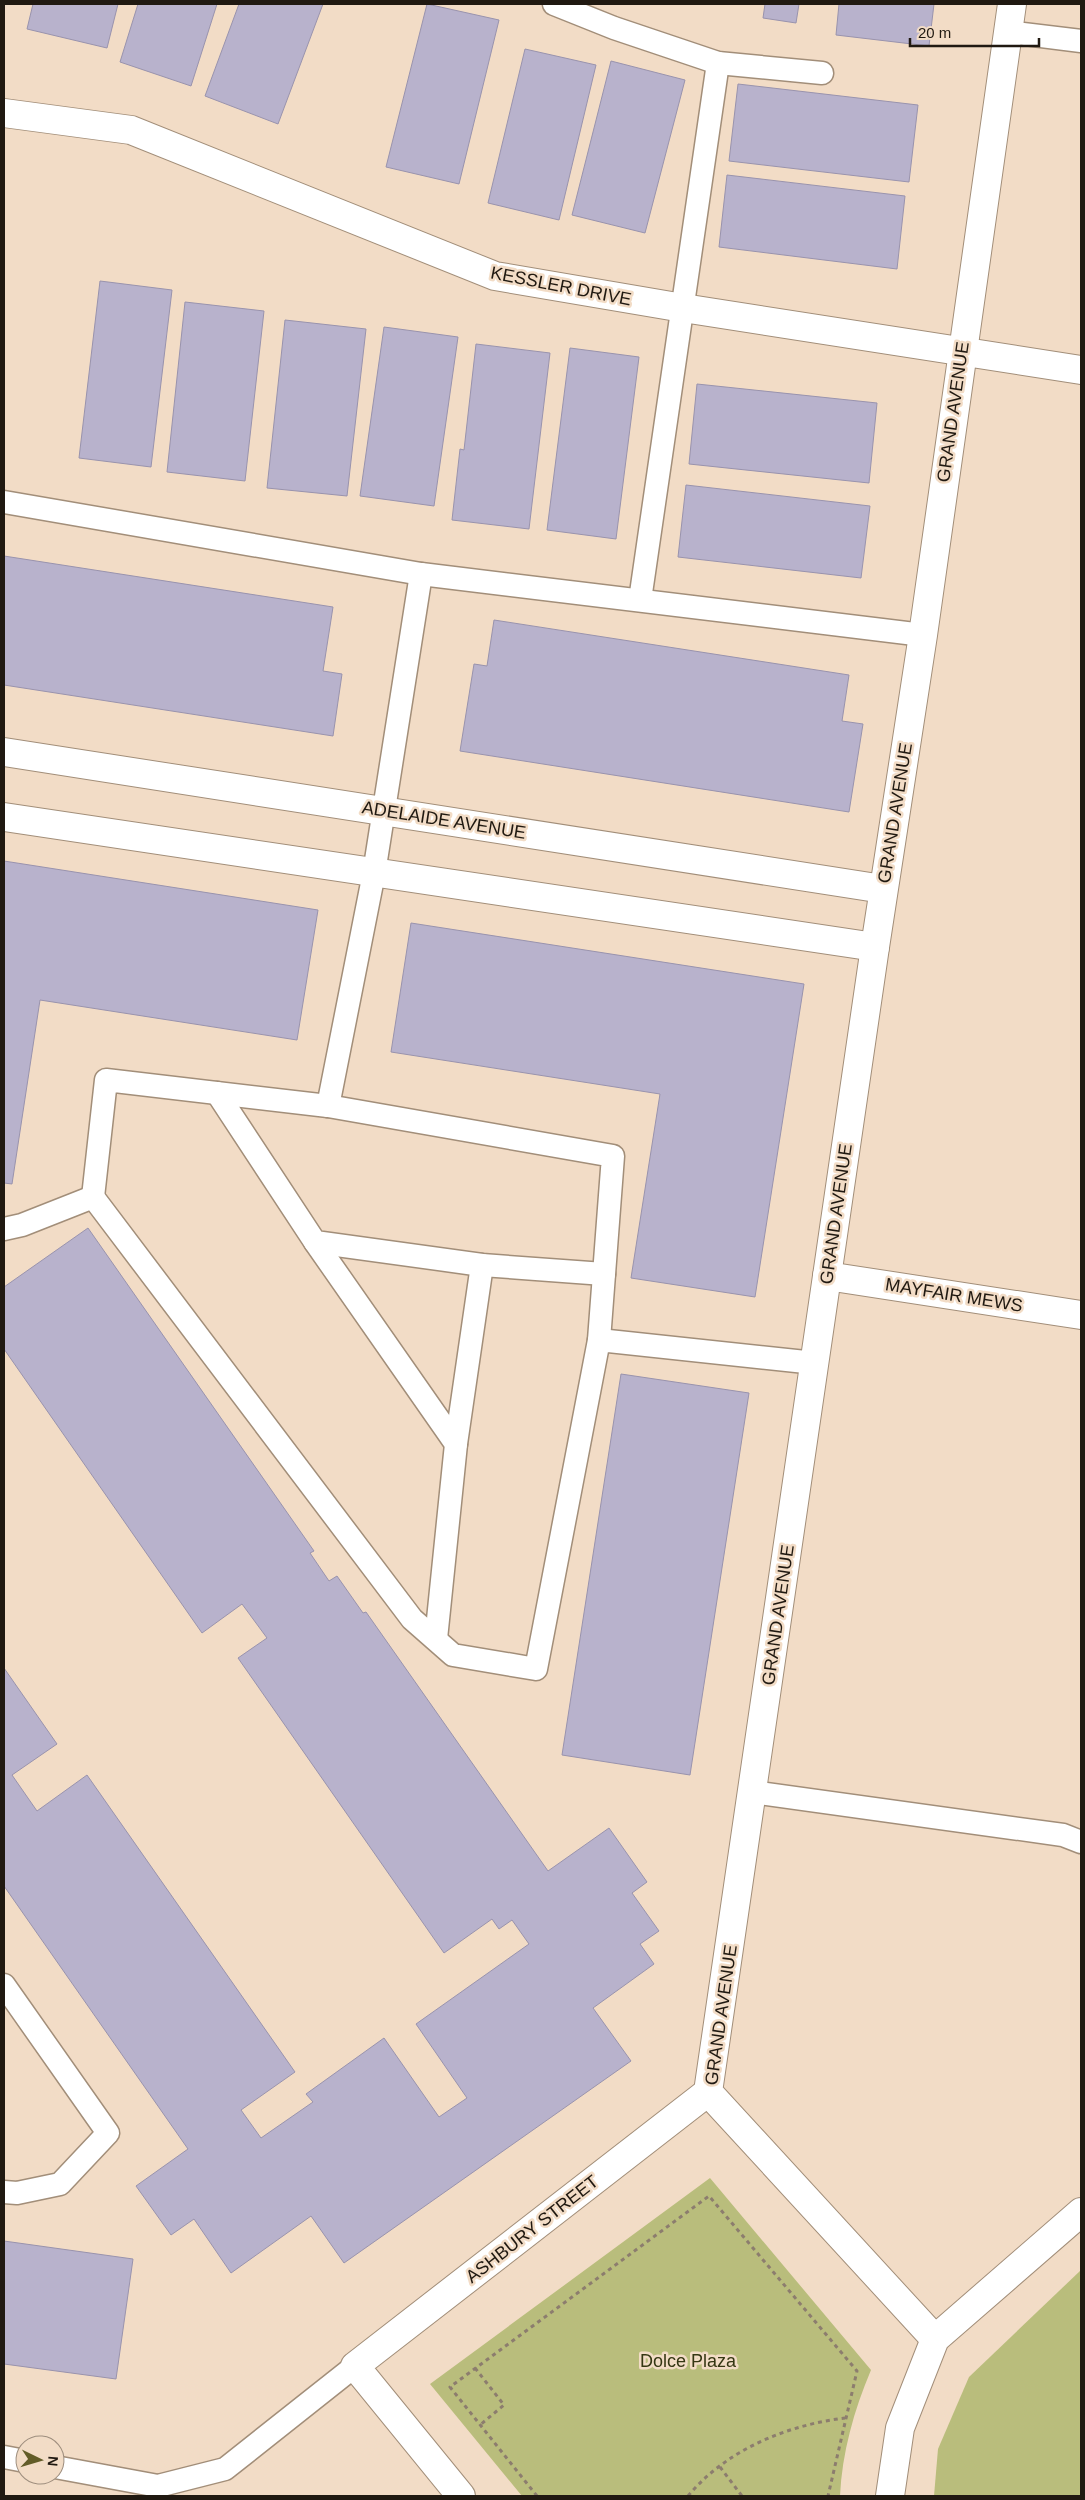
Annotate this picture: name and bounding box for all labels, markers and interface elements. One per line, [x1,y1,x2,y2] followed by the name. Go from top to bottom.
[910,15,1039,47] scale bar
[918,24,951,41] text: 20 m
[489,263,633,309] street label: KESSLER DRIVE
[933,340,973,484] street label: GRAND AVENUE
[874,741,916,885] street label: GRAND AVENUE
[361,797,527,843] street label: ADELAIDE AVENUE
[816,1142,856,1286] street label: GRAND AVENUE
[884,1274,1024,1316] street label: MAYFAIR MEWS
[758,1543,798,1687] street label: GRAND AVENUE
[701,1943,741,2087] street label: GRAND AVENUE
[462,2171,602,2287] street label: ASHBURY STREET
[640,2351,737,2371] park label: Dolce Plaza
[15,2435,65,2485] north arrow
[45,2455,61,2467] text: N

